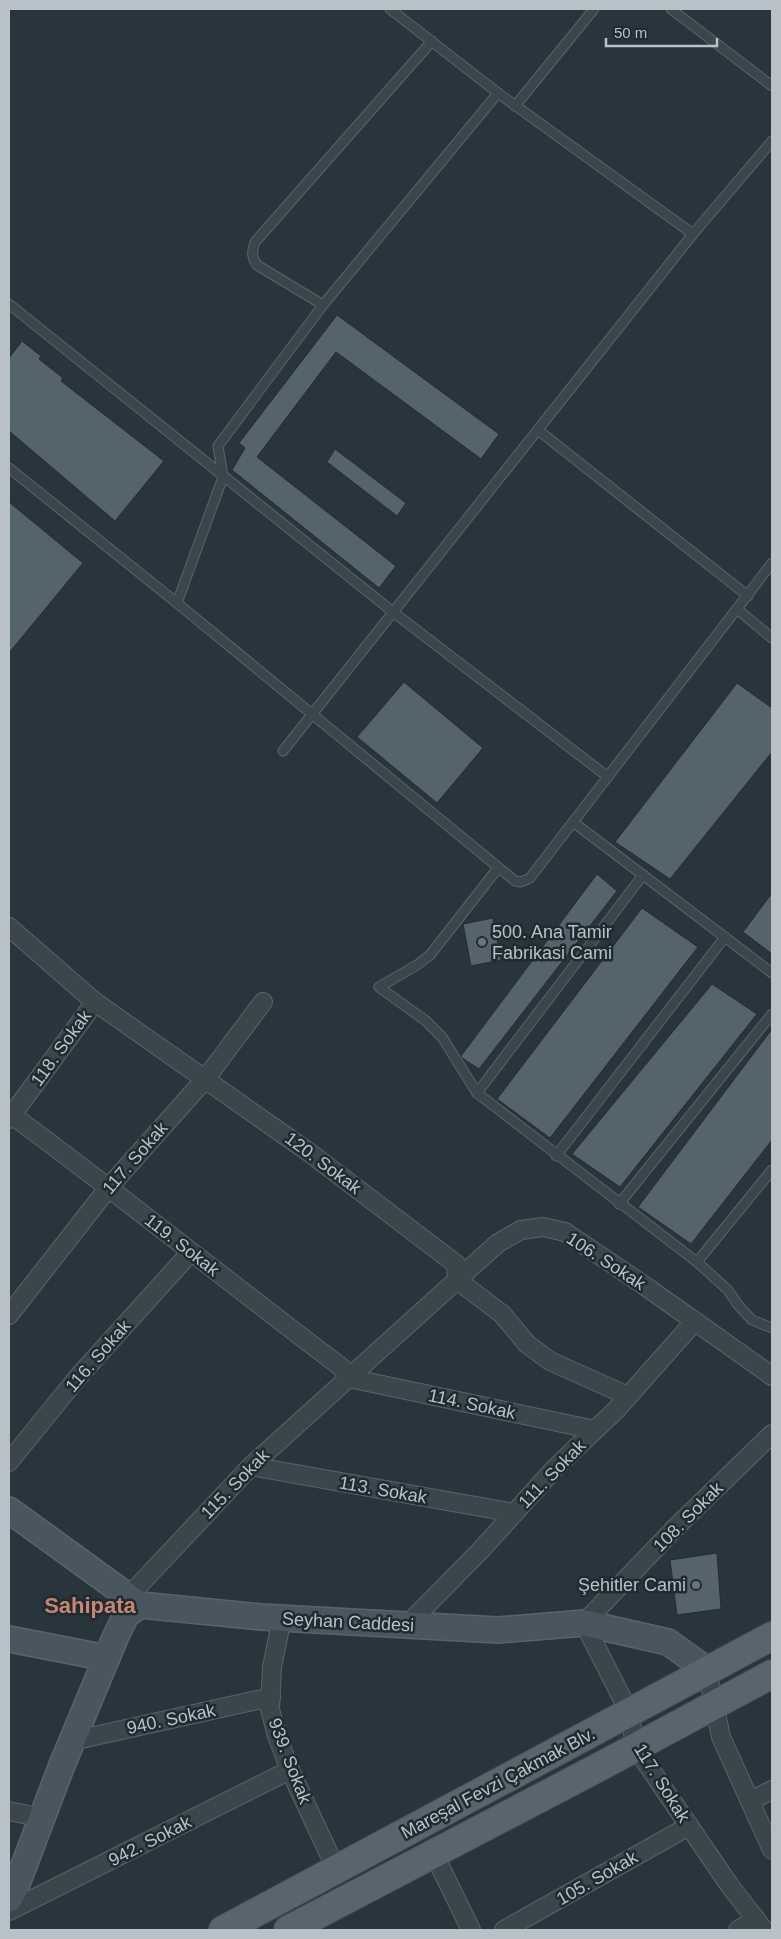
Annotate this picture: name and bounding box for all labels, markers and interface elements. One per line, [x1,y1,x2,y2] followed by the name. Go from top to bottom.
[606,15,717,47] scale bar
[614,24,647,41] text: 50 m
[492,922,612,963] place label: 500. Ana Tamir Fabrikasi Cami
[476,936,488,948] marker: 500. Ana Tamir Fabrikasi Cami
[27,1005,96,1090] street label: 118. Sokak
[98,1117,172,1198] street label: 117. Sokak
[281,1128,366,1199] street label: 120. Sokak
[141,1210,224,1281] street label: 119. Sokak
[563,1228,650,1294] street label: 106. Sokak
[61,1315,135,1396] street label: 116. Sokak
[427,1385,518,1423] street label: 114. Sokak
[514,1435,590,1512] street label: 111. Sokak
[197,1444,274,1523] street label: 115. Sokak
[338,1472,429,1508] street label: 113. Sokak
[649,1477,728,1556] street label: 108. Sokak
[578,1575,686,1595] place label: Şehitler Cami
[690,1579,702,1591] marker: Şehitler Cami
[44,1593,137,1618] district label: Sahipata
[282,1609,414,1635] street label: Seyhan Caddesi
[125,1700,218,1738] street label: 940. Sokak
[265,1715,316,1808] street label: 939. Sokak
[398,1723,598,1843] street label: Mareşal Fevzi Çakmak Blv.
[630,1740,695,1827] street label: 117. Sokak
[105,1811,196,1870] street label: 942. Sokak
[553,1846,642,1909] street label: 105. Sokak

